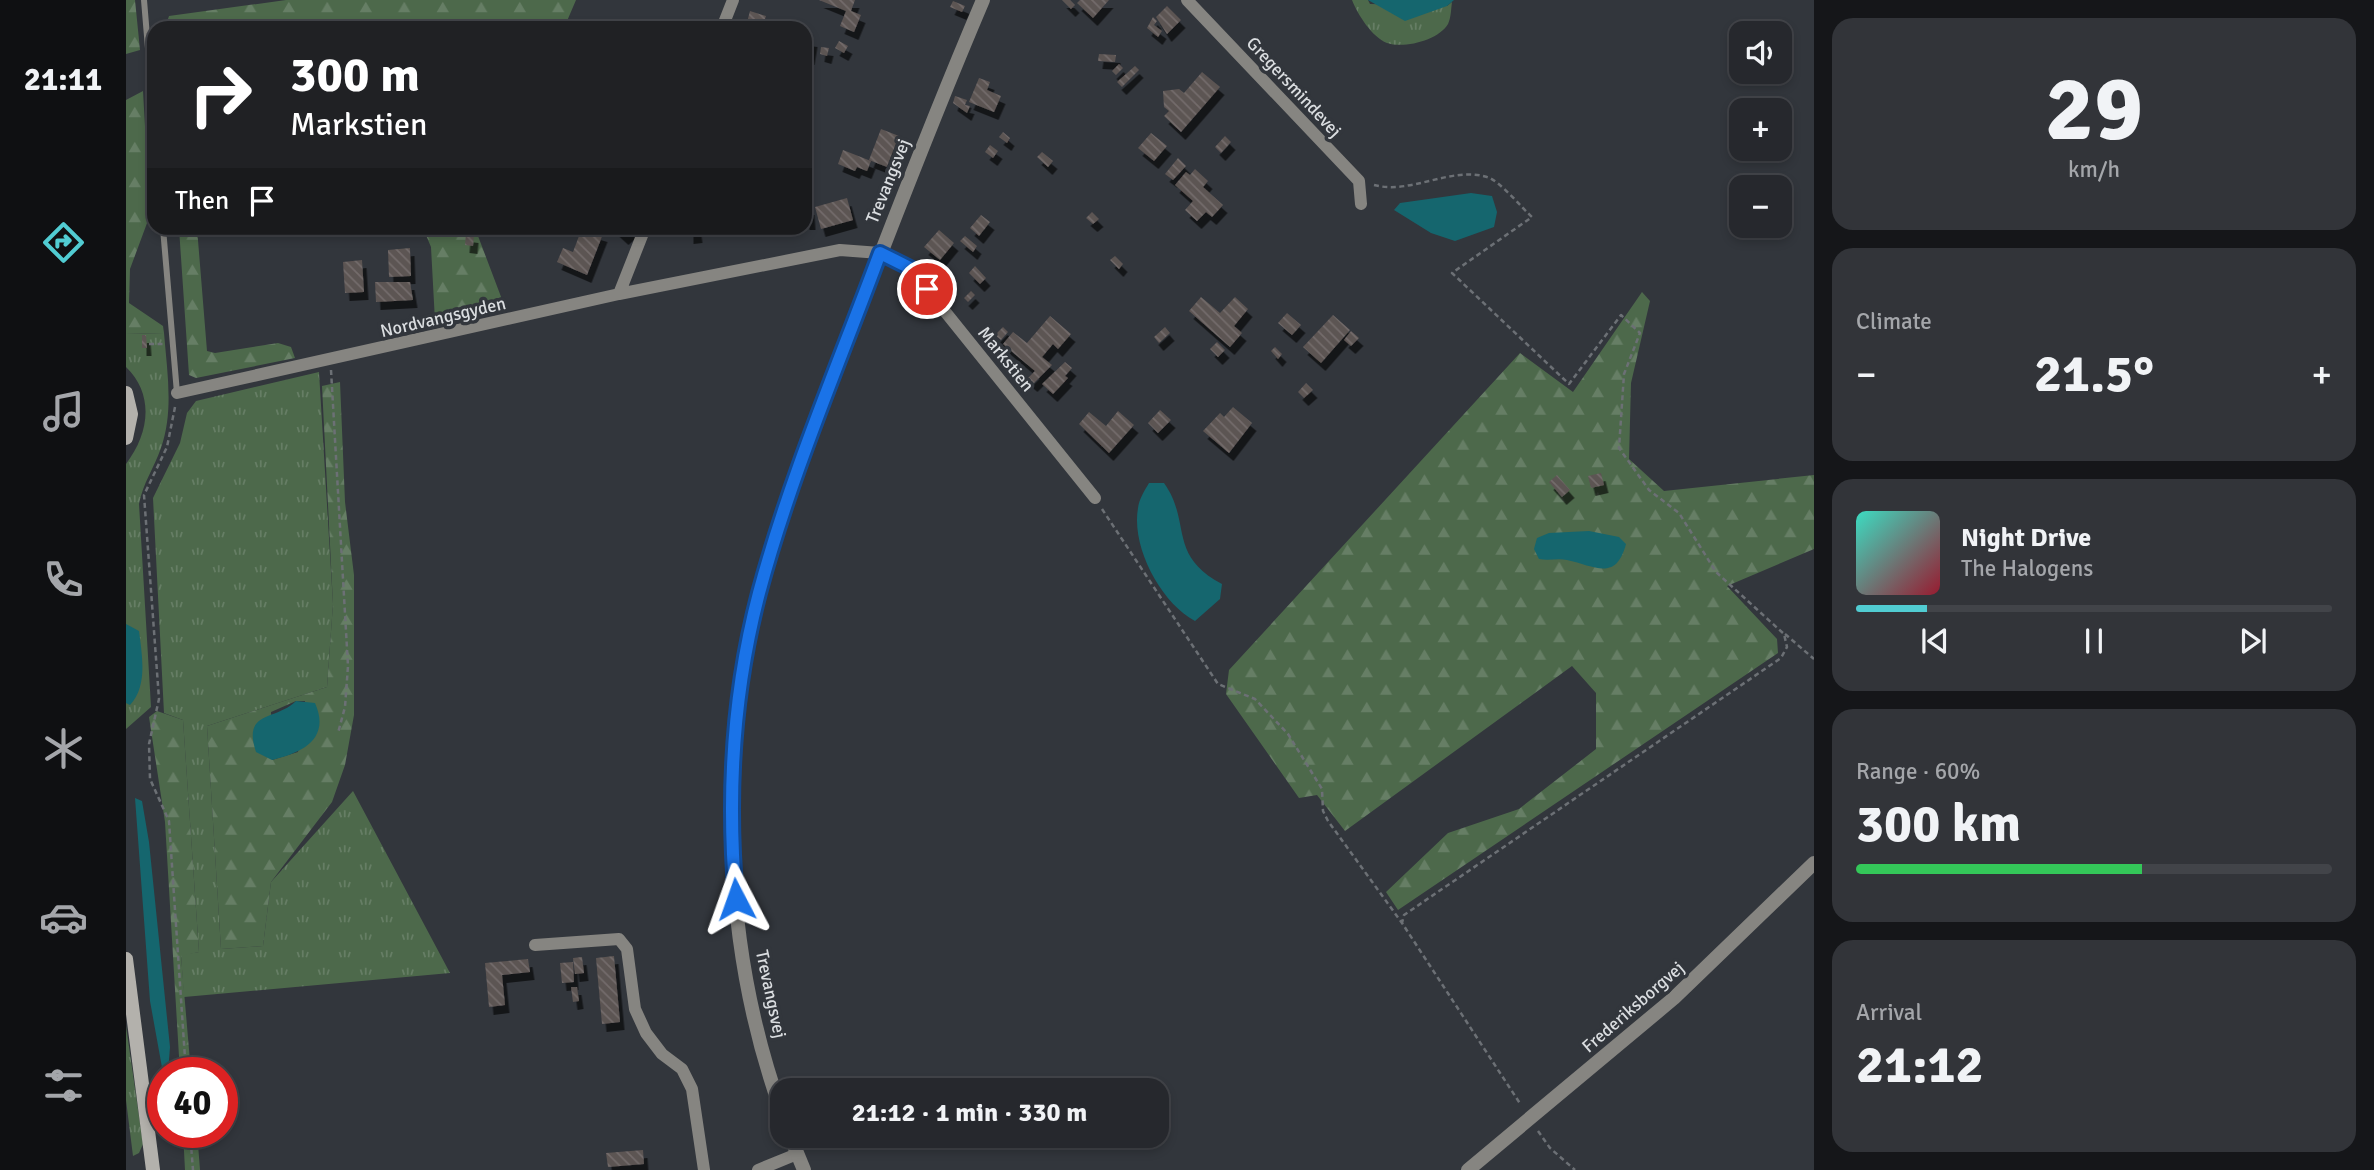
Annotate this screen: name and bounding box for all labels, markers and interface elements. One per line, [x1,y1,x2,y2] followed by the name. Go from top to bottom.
[1729,21,1792,238] map controls
[1729,21,1792,84] button: sound
[1242,32,1346,142] street label: Gregersmindevej
[290,45,420,105] text: 300 m
[175,49,266,140] icon: right
[2045,53,2143,166] text: 29
[24,60,102,99] text: 21:11
[1729,98,1792,161] button: +
[290,105,427,144] text: Markstien
[861,135,915,227] street label: Trevangsvej
[2068,155,2120,184] text: km/h
[1729,175,1792,238] button: −
[243,182,281,220] icon: arrive
[175,185,229,217] text: Then
[39,218,88,267] icon: directions
[897,259,957,319] pin
[908,270,946,308] icon: arrive
[378,292,508,342] street label: Nordvangsgyden
[1856,307,1932,336] text: Climate
[973,322,1039,396] street label: Markstien
[2034,342,2154,406] text: 21.5°
[1856,351,1877,398] text: −
[2311,351,2332,398] text: +
[39,387,88,436] icon: music
[1961,522,2091,554] text: Night Drive
[1961,554,2093,583] text: The Halogens
[39,555,88,604] icon: phone
[1916,622,1954,660] icon: previous
[2075,622,2113,660] icon: pause
[2234,622,2272,660] icon: next
[39,724,88,773] icon: climate
[1856,757,1980,786] text: Range · 60%
[1856,792,2021,856] text: 300 km
[699,862,773,936] position arrow
[39,893,88,942] icon: car
[751,948,791,1040] street label: Trevangsvej
[1577,957,1689,1057] street label: Frederiksborgvej
[1856,998,1922,1027] text: Arrival
[1856,1033,1984,1097] text: 21:12
[147,1057,238,1148] speed limit sign: 40
[39,1061,88,1110] icon: filters
[852,1097,1087,1129] text: 21:12 · 1 min · 330 m

